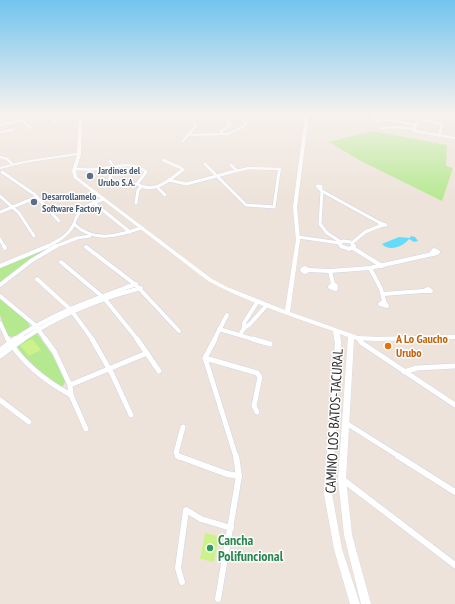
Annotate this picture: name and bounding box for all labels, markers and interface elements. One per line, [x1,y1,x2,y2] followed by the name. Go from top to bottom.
[97,164,141,189] place label: Jardines del Urubo S.A.
[85,171,95,181] marker: Jardines del Urubo S.A.
[42,190,103,215] place label: Desarrollamelo Software Factory
[29,197,39,207] marker: Desarrollamelo Software Factory
[395,331,448,360] place label: A Lo Gaucho Urubo
[383,341,393,351] marker: A Lo Gaucho Urubo
[321,348,347,494] street label: CAMINO LOS BATOS-TACURAL
[218,531,284,565] place label: Cancha Polifuncional
[205,543,215,553] marker: Cancha Polifuncional

